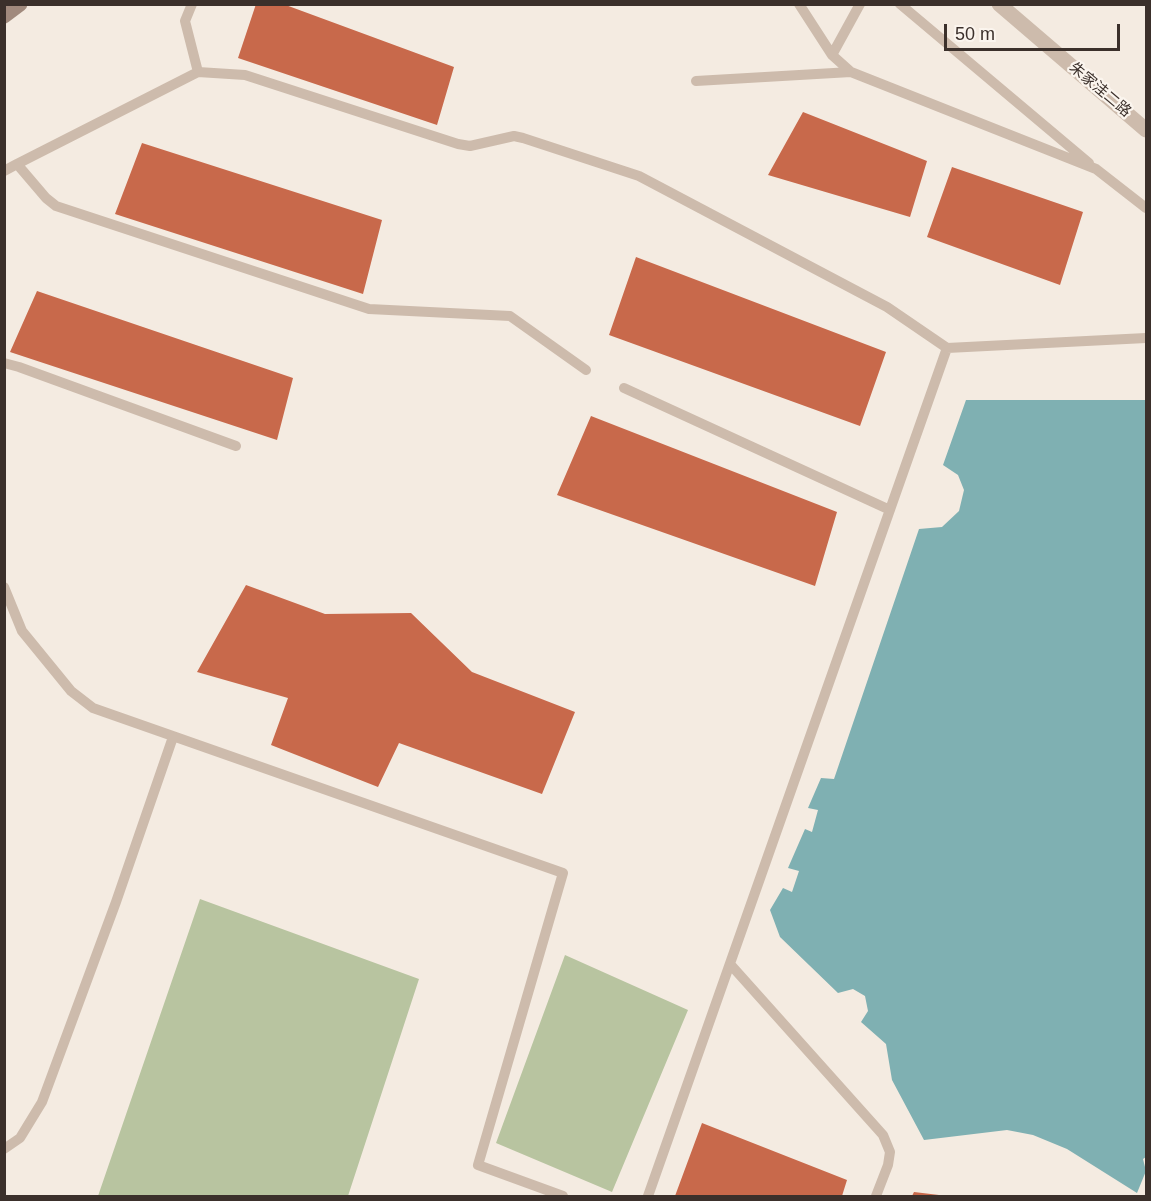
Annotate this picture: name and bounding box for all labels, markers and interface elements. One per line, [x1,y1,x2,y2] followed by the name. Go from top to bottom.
[947,12,1122,50] scale bar
[955,24,995,44] text: 50 m
[1065,59,1135,121] street label: 朱家洼二路

